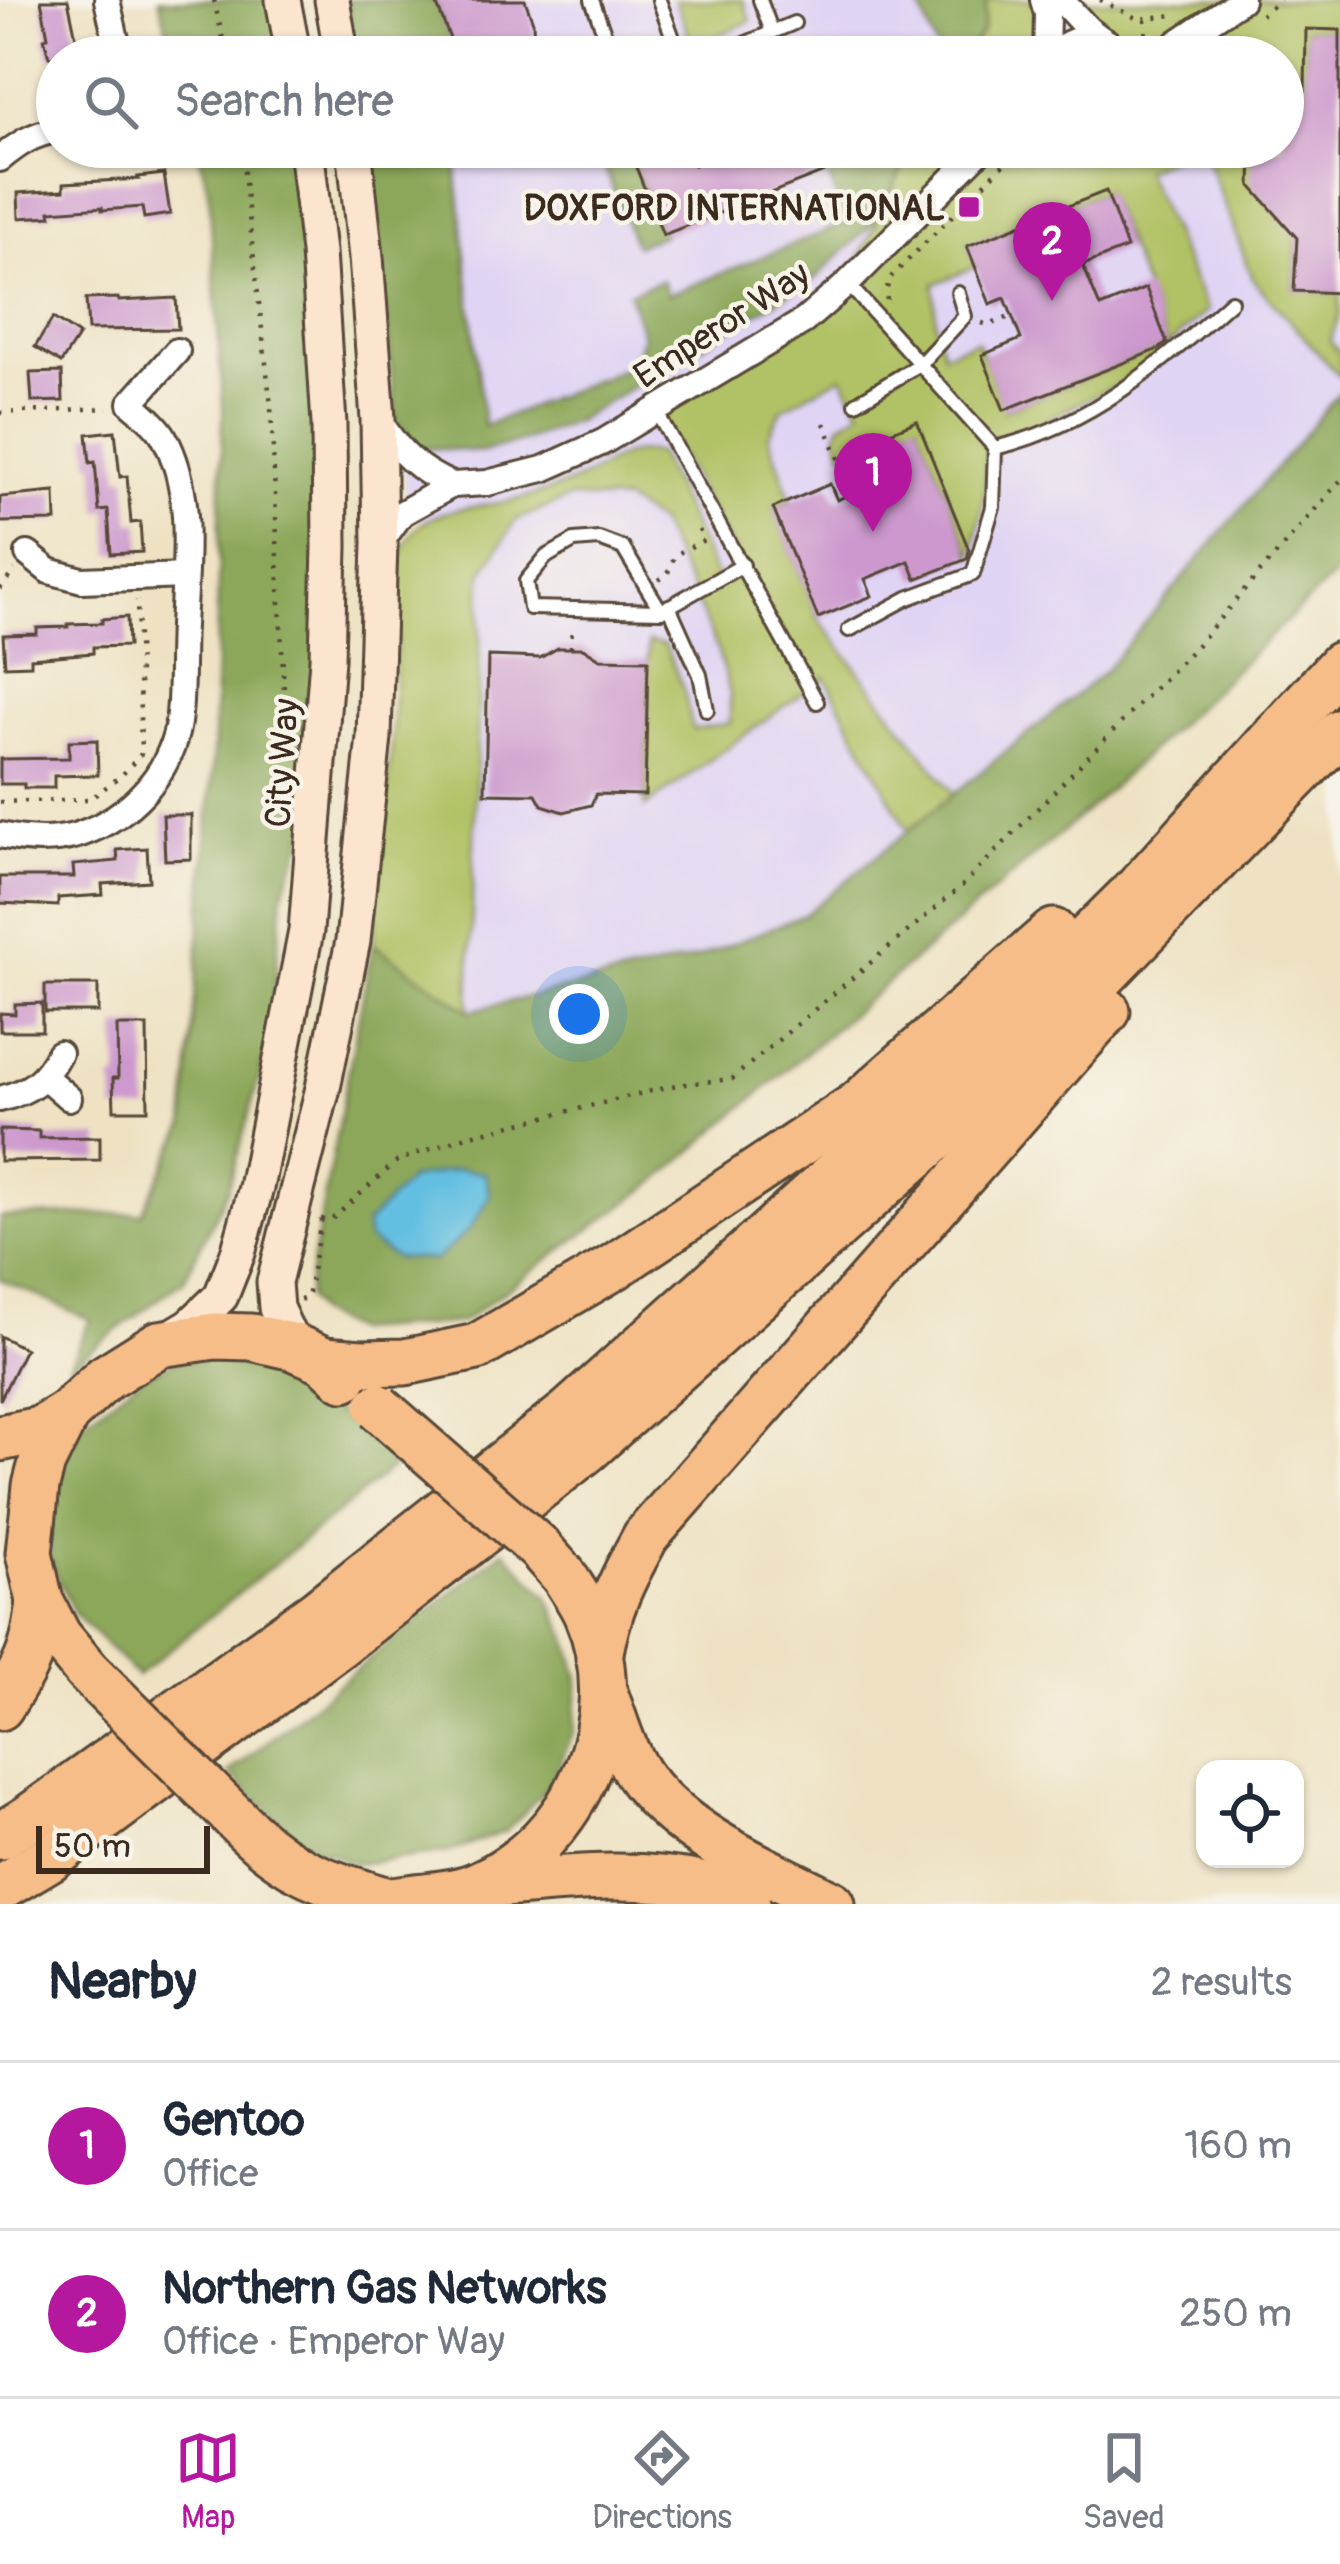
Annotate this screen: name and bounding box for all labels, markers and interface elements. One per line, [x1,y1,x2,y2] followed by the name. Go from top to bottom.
[36,36,1304,168] search box
[78,69,144,135] icon: search
[174,74,394,130] text: Search here
[524,186,945,231] place label: DOXFORD INTERNATIONAL
[956,194,982,220] marker: DOXFORD INTERNATIONAL
[1013,202,1091,301] pin: 2
[626,252,818,399] street label: Emperor Way
[834,433,912,532] pin: 1
[256,697,309,829] street label: City Way
[549,984,609,1044] your location
[1196,1760,1304,1868] map controls
[1196,1760,1304,1868] button: locate
[36,1820,210,1873] scale bar
[54,1826,131,1867] text: 50 m
[48,1950,196,2014] text: Nearby
[1151,1958,1292,2007] text: 2 results
[162,2093,305,2149] text: Gentoo
[79,2121,95,2170] text: 1
[1184,2121,1292,2170] text: 160 m
[162,2149,258,2198] text: Office
[162,2261,606,2317] text: Northern Gas Networks
[76,2289,98,2338] text: 2
[1179,2289,1292,2338] text: 250 m
[162,2317,505,2366] text: Office · Emperor Way
[175,2425,241,2538] tab: Map
[592,2425,732,2538] tab: Directions
[1083,2425,1165,2538] tab: Saved

